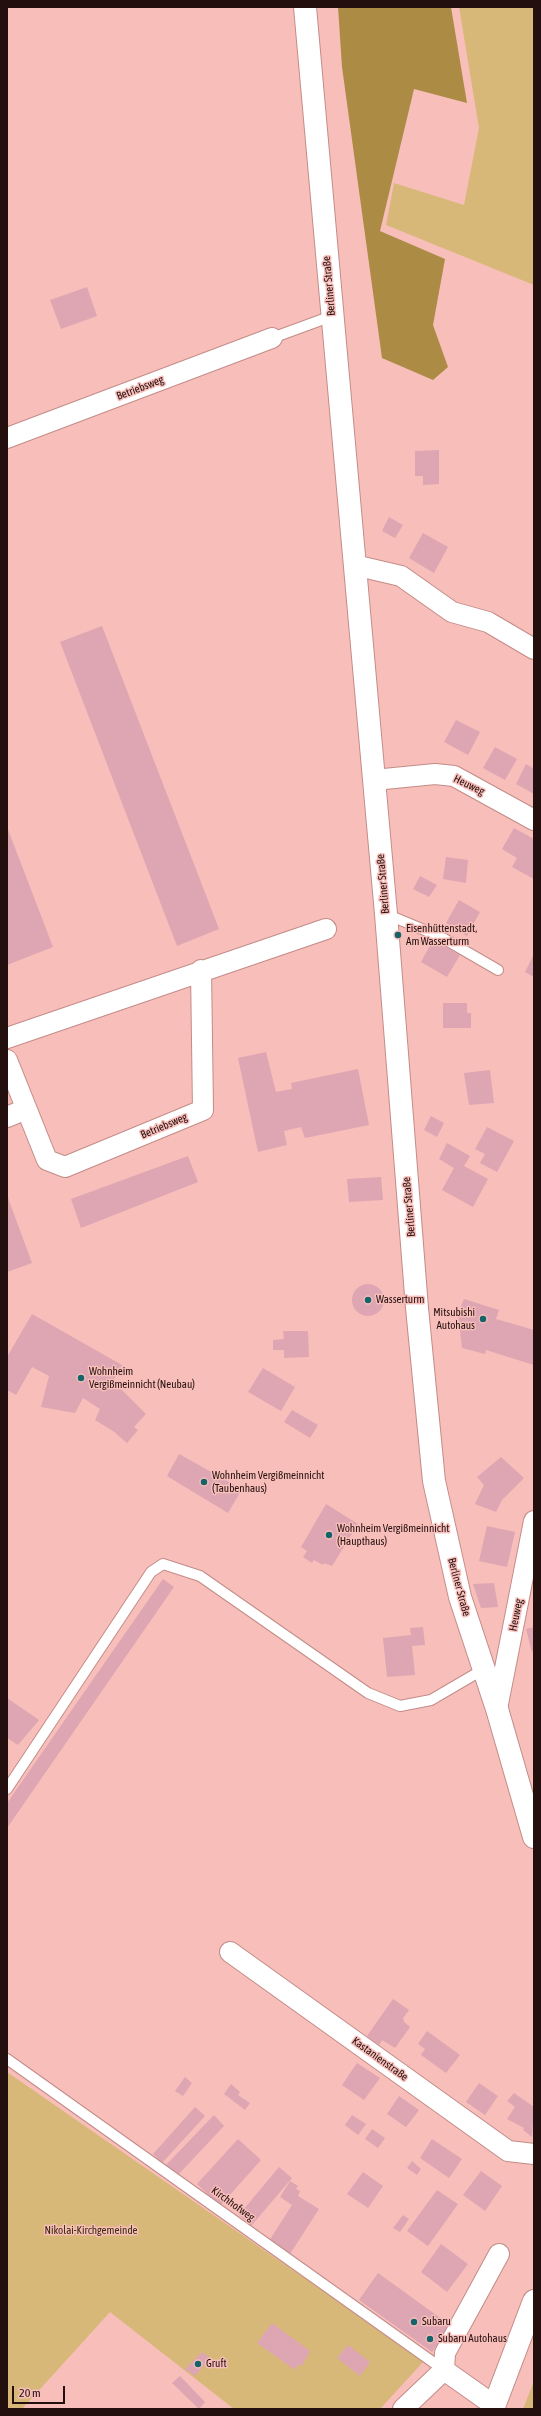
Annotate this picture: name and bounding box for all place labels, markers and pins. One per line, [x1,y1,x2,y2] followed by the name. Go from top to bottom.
[406,922,477,948] place label: Eisenhüttenstadt, Am Wasserturm
[393,930,403,940] marker: Eisenhüttenstadt, Am Wasserturm
[376,1293,424,1307] place label: Wasserturm
[363,1295,373,1305] marker: Wasserturm
[433,1306,475,1332] place label: Mitsubishi Autohaus
[478,1314,488,1324] marker: Mitsubishi Autohaus
[89,1365,195,1391] place label: Wohnheim Vergißmeinnicht (Neubau)
[76,1373,86,1383] marker: Wohnheim Vergißmeinnicht (Neubau)
[212,1469,324,1495] place label: Wohnheim Vergißmeinnicht (Taubenhaus)
[199,1477,209,1487] marker: Wohnheim Vergißmeinnicht (Taubenhaus)
[337,1522,449,1548] place label: Wohnheim Vergißmeinnicht (Haupthaus)
[324,1530,334,1540] marker: Wohnheim Vergißmeinnicht (Haupthaus)
[422,2315,451,2329] place label: Subaru
[409,2317,419,2327] marker: Subaru
[438,2332,507,2346] place label: Subaru Autohaus
[425,2334,435,2344] marker: Subaru Autohaus
[206,2357,227,2371] place label: Gruft
[193,2359,203,2369] marker: Gruft

